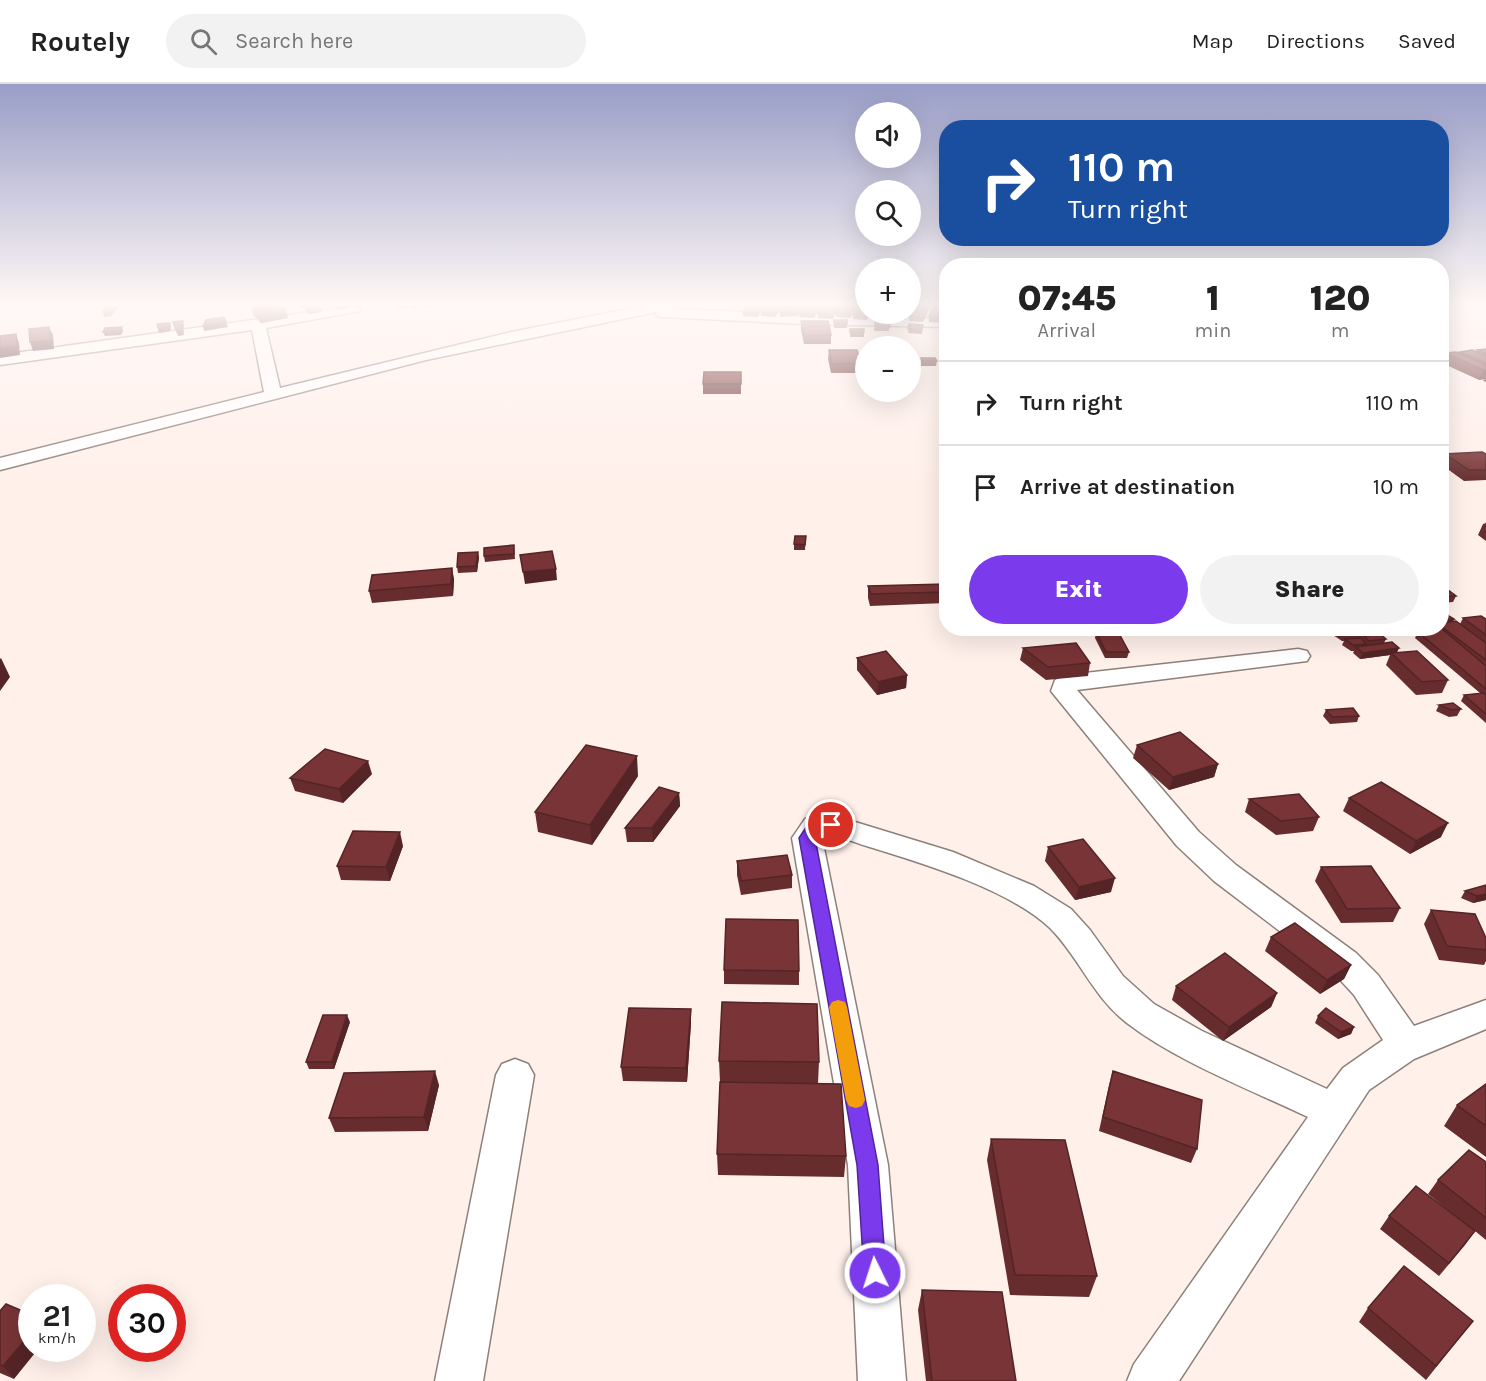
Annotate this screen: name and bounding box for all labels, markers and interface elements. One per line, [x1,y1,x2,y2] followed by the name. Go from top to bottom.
[166,14,586,68] search box
[30,25,130,58] text: Routely
[187,25,220,58] icon: search
[235,28,353,54] text: Search here
[1192,29,1233,53] text: Map
[1266,29,1365,53] text: Directions
[1398,29,1456,53] text: Saved
[855,102,921,402] map controls
[855,102,921,168] button: sound
[1068,142,1175,192] text: 110 m
[969,144,1047,222] icon: right
[855,180,921,246] button: search
[1068,193,1188,225] text: Turn right
[855,258,921,324] button: +
[1017,277,1116,319] text: 07:45
[1206,277,1220,319] text: 1
[1310,277,1371,319] text: 120
[1038,319,1096,342] text: Arrival
[1195,319,1231,342] text: min
[1331,319,1350,342] text: m
[855,336,921,402] button: −
[969,387,1002,420] icon: right
[1020,390,1123,416] text: Turn right
[1366,390,1419,416] text: 110 m
[969,471,1002,504] icon: arrive
[1020,474,1235,500] text: Arrive at destination
[1373,474,1419,500] text: 10 m
[969,555,1188,624] button: Exit
[1200,555,1419,624] button: Share
[805,799,856,850] pin
[814,808,847,841] icon: arrive
[843,1241,907,1305] position arrow
[108,1284,186,1362] speed limit sign: 30
[43,1298,71,1334] text: 21
[38,1329,76,1347] text: km/h

